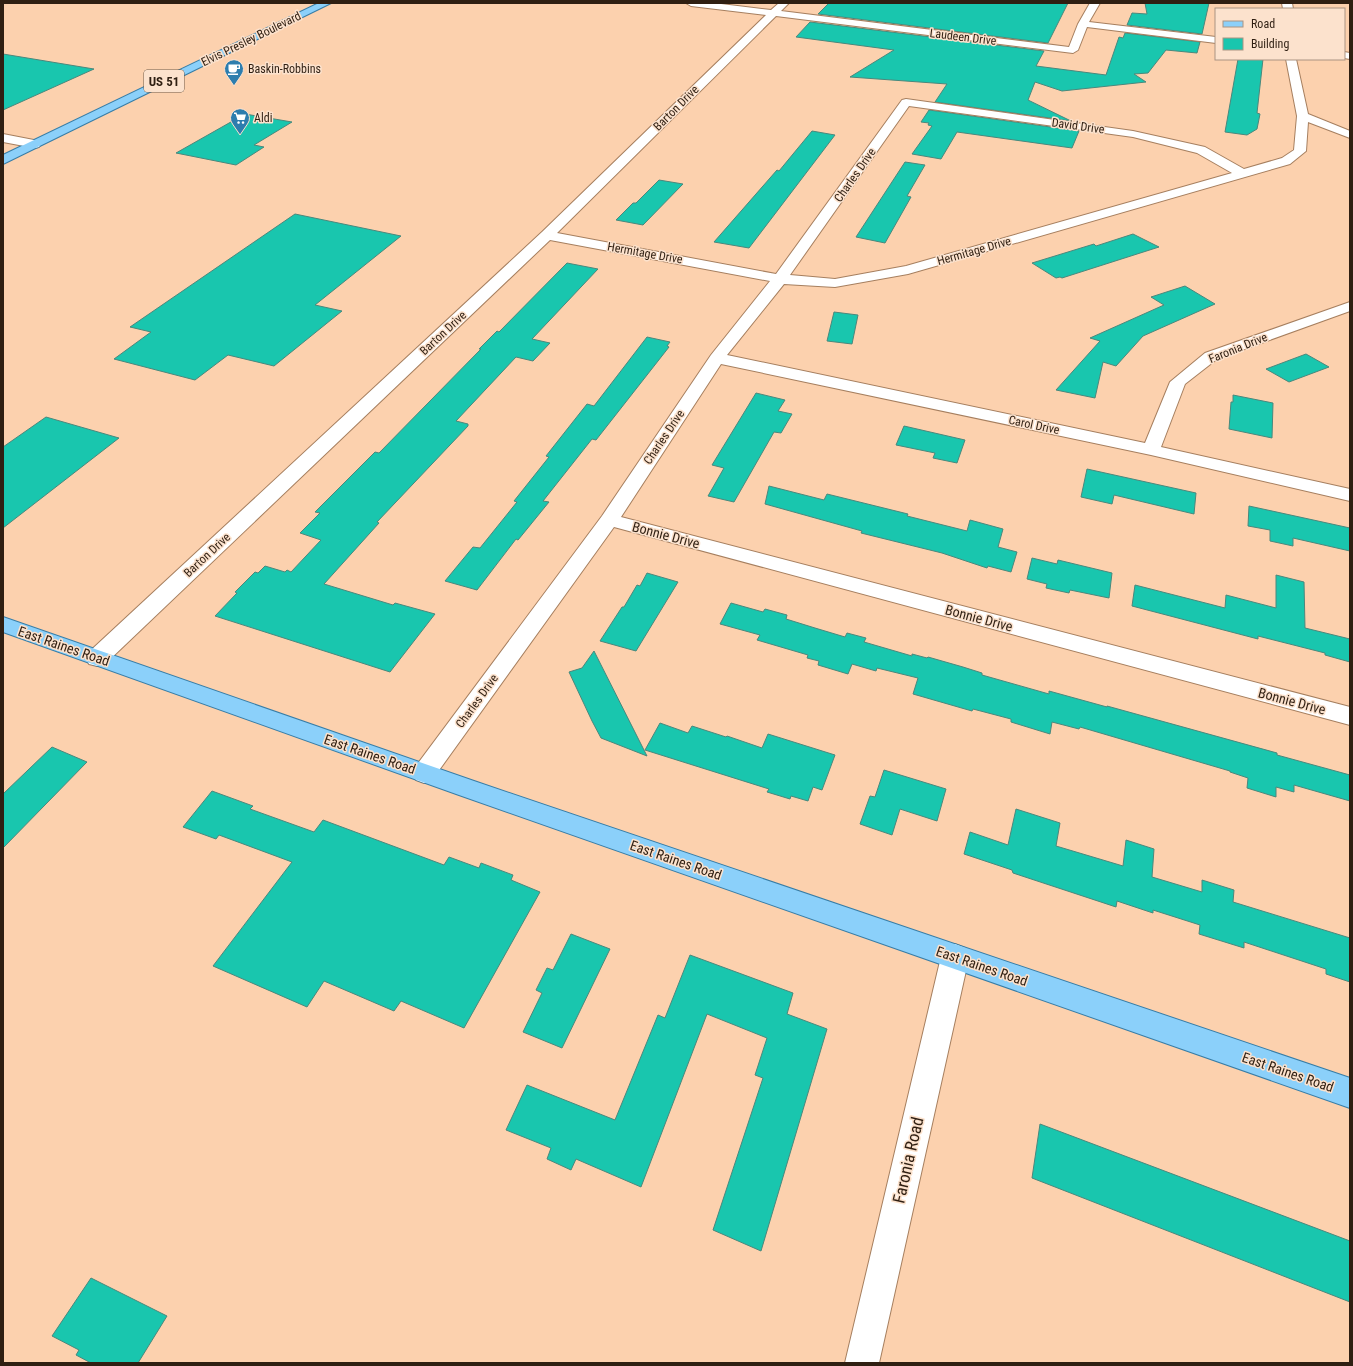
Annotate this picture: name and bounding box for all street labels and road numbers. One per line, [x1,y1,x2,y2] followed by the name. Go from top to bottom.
[199,9,303,69] street label: Elvis Presley Boulevard
[929,26,997,48] street label: Laudeen Drive
[144,70,184,92] road number: US 51
[650,82,702,134] street label: Barton Drive
[1051,115,1106,137] street label: David Drive
[831,145,879,205] street label: Charles Drive
[936,234,1013,268] street label: Hermitage Drive
[606,240,684,267] street label: Hermitage Drive
[417,308,469,358] street label: Barton Drive
[1207,330,1270,366] street label: Faronia Drive
[641,407,687,467] street label: Charles Drive
[1007,413,1061,437] street label: Carol Drive
[631,518,702,552] street label: Bonnie Drive
[181,530,233,580] street label: Barton Drive
[944,601,1015,635] street label: Bonnie Drive
[16,623,112,669] street label: East Raines Road
[453,671,501,730] street label: Charles Drive
[1257,684,1328,718] street label: Bonnie Drive
[322,731,418,777] street label: East Raines Road
[628,837,724,883] street label: East Raines Road
[934,943,1030,989] street label: East Raines Road
[1240,1049,1336,1095] street label: East Raines Road
[888,1115,928,1205] street label: Faronia Road

